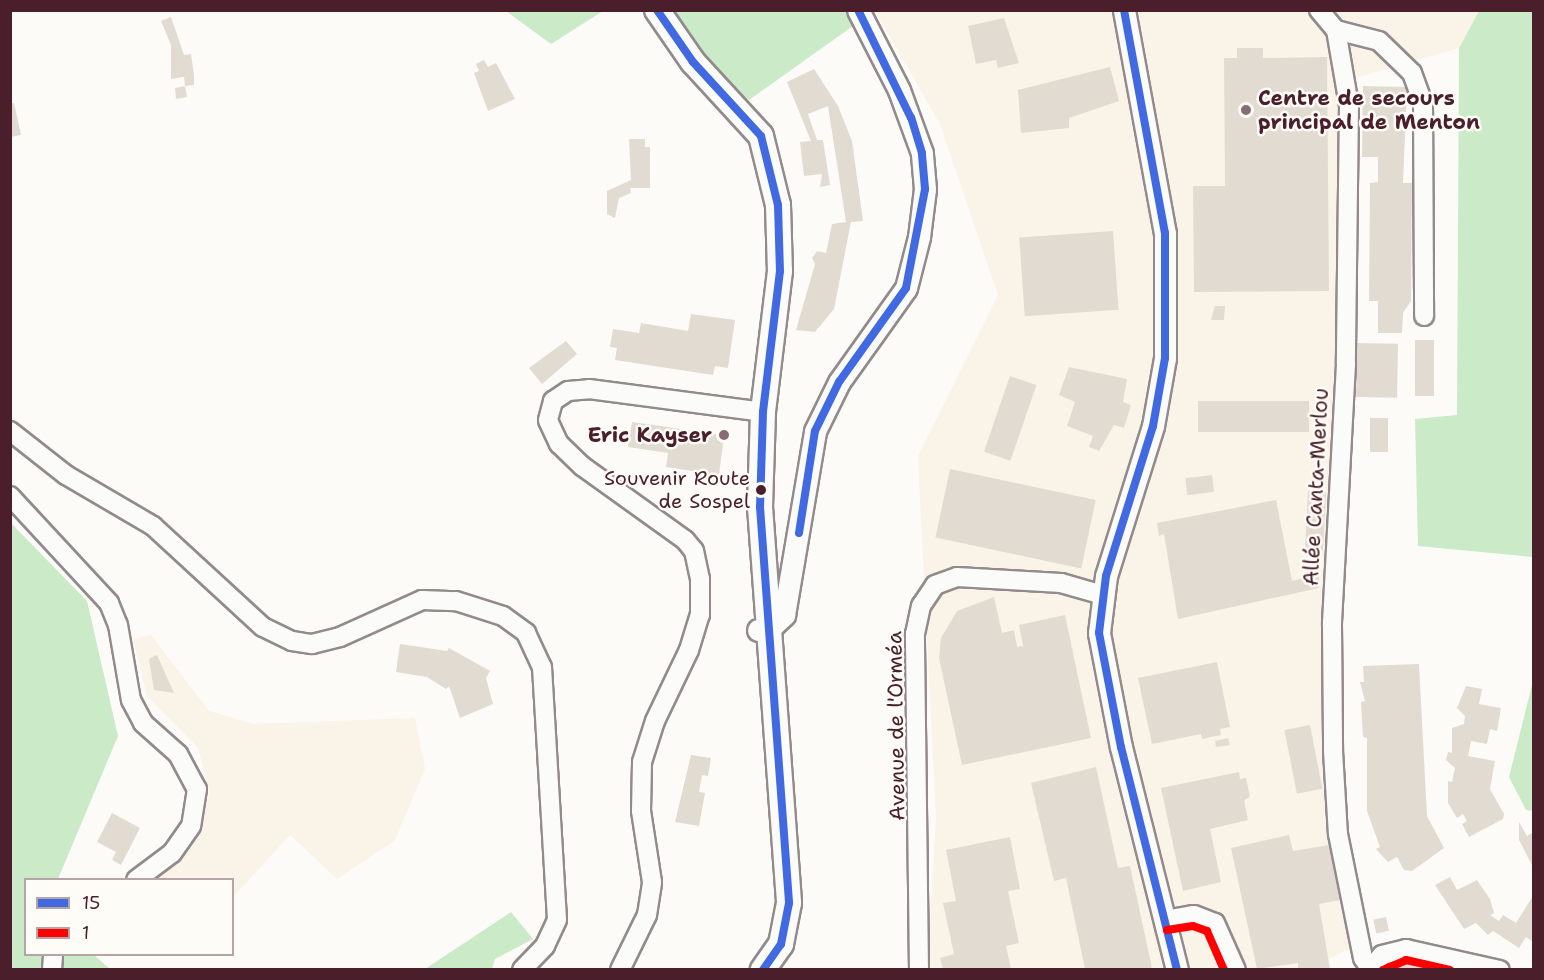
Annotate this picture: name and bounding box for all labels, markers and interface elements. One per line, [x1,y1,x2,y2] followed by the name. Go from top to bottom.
[1258,85,1480,135] place label: Centre de secours principal de Menton
[1239,103,1253,117] marker: Centre de secours principal de Menton
[1298,387,1334,587] street label: Allée Canta-Merlou
[587,422,712,448] place label: Eric Kayser
[717,428,731,442] marker: Eric Kayser
[604,466,750,513] place label: Souvenir Route de Sospel
[755,484,767,496] marker: Souvenir Route de Sospel
[882,631,910,821] street label: Avenue de l'Orméa
[24,878,234,956] legend
[82,891,100,915] text: 15
[82,921,90,945] text: 1

